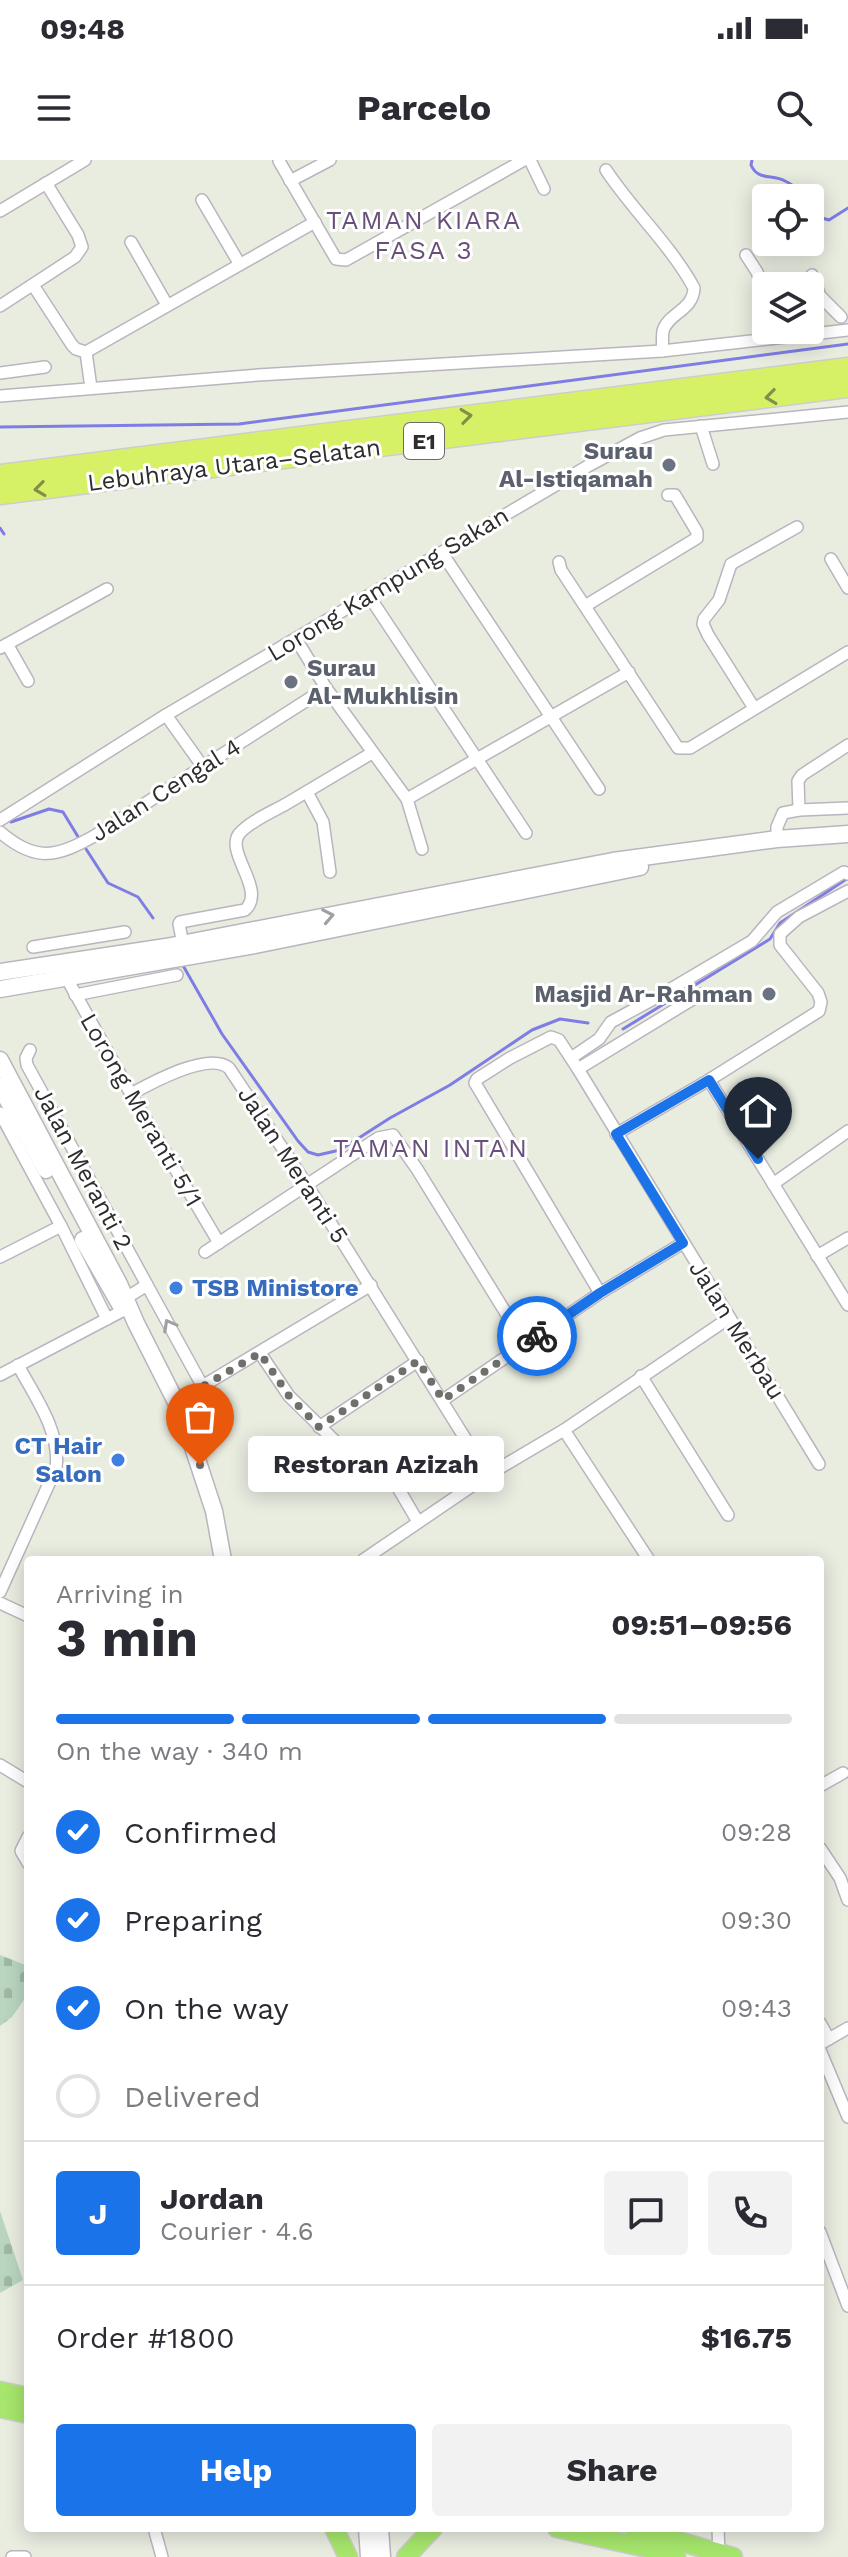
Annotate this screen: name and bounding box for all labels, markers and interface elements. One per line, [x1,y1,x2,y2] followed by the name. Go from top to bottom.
[40,11,125,46] text: 09:48
[32,86,76,130] icon: menu
[772,86,816,130] icon: search
[357,87,491,129] text: Parcelo
[752,184,824,344] map controls
[752,184,824,256] button: locate
[326,205,522,265] district label: TAMAN KIARA FASA 3
[752,272,824,344] button: layers
[764,388,778,405] one-way arrow
[459,408,473,425] one-way arrow
[404,423,444,459] road number: E1
[86,433,382,497] street label: Lebuhraya Utara–Selatan
[499,437,653,493] place label: Surau Al-Istiqamah
[660,456,678,474] marker: Surau Al-Istiqamah
[33,480,47,497] one-way arrow
[262,501,514,667] street label: Lorong Kampung Sakan
[307,654,459,710] place label: Surau Al-Mukhlisin
[282,673,300,691] marker: Surau Al-Mukhlisin
[86,733,246,847] street label: Jalan Cengal 4
[321,908,335,925] one-way arrow
[534,980,753,1008] place label: Masjid Ar-Rahman
[760,985,778,1003] marker: Masjid Ar-Rahman
[74,1008,208,1212] street label: Lorong Meranti 5/1
[724,1077,792,1159] pin
[28,1081,138,1255] street label: Jalan Meranti 2
[232,1081,354,1249] street label: Jalan Meranti 5
[736,1089,780,1133] icon: home
[333,1133,529,1163] district label: TAMAN INTAN
[683,1256,791,1404] street label: Jalan Merbau
[192,1274,359,1302] place label: TSB Ministore
[167,1279,185,1297] marker: TSB Ministore
[497,1296,577,1376] courier
[515,1314,559,1358] icon: bike
[163,1319,178,1333] one-way arrow
[166,1383,234,1465] pin
[178,1395,222,1439] icon: bag
[15,1432,103,1488] place label: CT Hair Salon
[248,1437,504,1493] callout: Restoran Azizah
[273,1449,479,1479] text: Restoran Azizah
[109,1451,127,1469] marker: CT Hair Salon
[56,1579,184,1609] text: Arriving in
[611,1607,792,1642] text: 09:51–09:56
[56,1608,198,1669] text: 3 min
[56,1736,303,1766] text: On the way · 340 m
[56,1810,100,1854] icon: check
[124,1815,278,1850] text: Confirmed
[721,1817,792,1847] text: 09:28
[56,1898,100,1942] icon: check
[124,1903,262,1938] text: Preparing
[721,1905,792,1935] text: 09:30
[56,1986,100,2030] icon: check
[124,1991,289,2026] text: On the way
[721,1993,792,2023] text: 09:43
[124,2079,261,2114] text: Delivered
[604,2171,688,2255] button: chat
[708,2171,792,2255] button: phone
[160,2181,264,2216] text: Jordan
[89,2196,107,2231] text: J
[160,2216,314,2246] text: Courier · 4.6
[56,2320,235,2355] text: Order #1800
[701,2320,792,2355] text: $16.75
[56,2424,416,2516] button: Help
[432,2424,792,2516] button: Share

